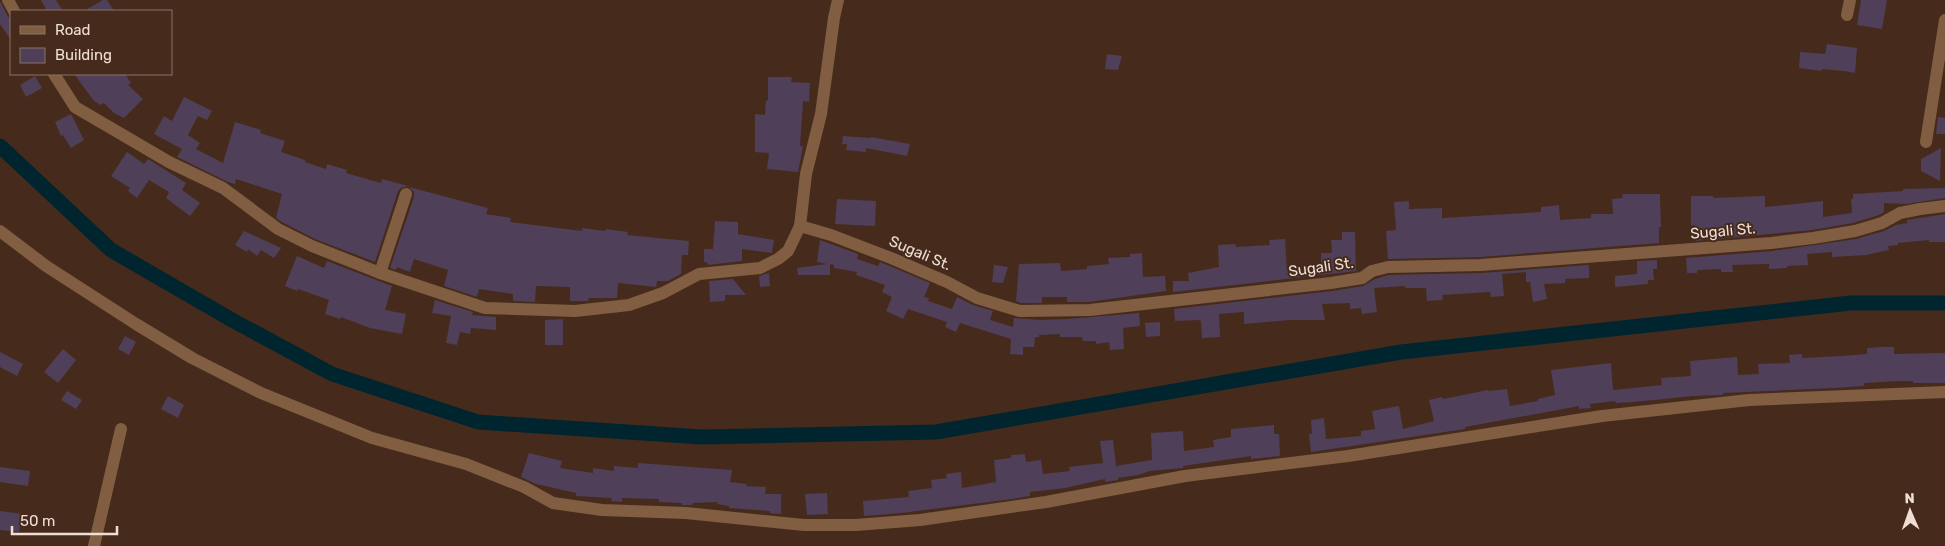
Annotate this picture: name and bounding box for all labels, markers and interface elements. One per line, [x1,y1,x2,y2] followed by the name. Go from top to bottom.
[10,10,172,75] legend
[55,21,91,39] text: Road
[55,46,112,64] text: Building
[1690,219,1756,243] street label: Sugali St.
[886,232,954,274] street label: Sugali St.
[1287,254,1355,280] street label: Sugali St.
[1885,486,1935,536] north arrow
[1904,490,1915,507] text: N
[12,504,118,536] scale bar
[20,512,55,530] text: 50 m

